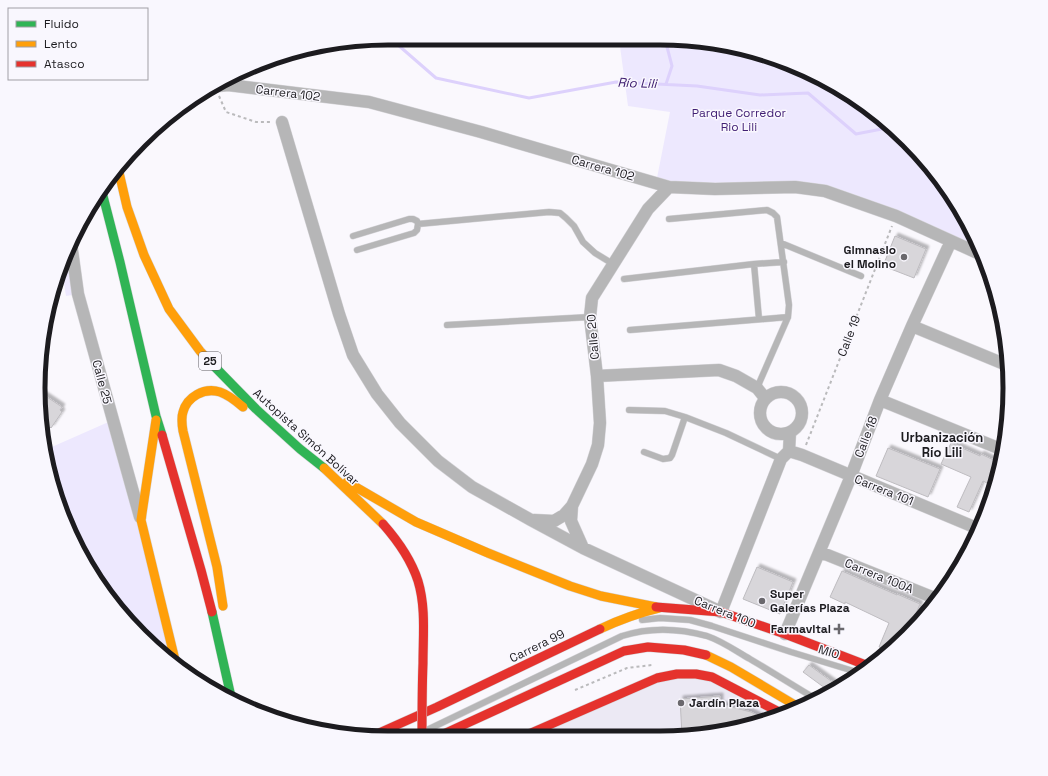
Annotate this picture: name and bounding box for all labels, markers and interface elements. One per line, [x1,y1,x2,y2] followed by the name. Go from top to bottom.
[8,8,148,80] legend
[44,16,79,32] text: Fluido
[44,36,78,52] text: Lento
[44,56,85,72] text: Atasco
[617,74,659,92] water label: Río Lili
[255,81,321,105] street label: Carrera 102
[692,105,787,135] park label: Parque Corredor Rio Lili
[570,151,636,185] street label: Carrera 102
[844,242,896,272] place label: Gimnasio el Molino
[899,252,909,262] marker: Gimnasio el Molino
[834,313,864,359] street label: Calle 19
[583,314,603,360] street label: Calle 20
[199,352,221,370] road number: 25
[88,358,116,406] street label: Calle 25
[250,385,363,489] street label: Autopista Simón Bolívar
[851,414,881,460] street label: Calle 18
[901,429,983,461] district label: Urbanización Río Lili
[852,471,916,509] street label: Carrera 101
[842,555,916,597] street label: Carrera 100A
[770,586,850,616] place label: Super Galerías Plaza
[692,592,758,632] street label: Carrera 100
[757,596,767,606] marker: Super Galerías Plaza
[771,621,831,637] place label: Farmavital
[834,624,844,634] marker: Farmavital
[507,626,567,666] street label: Carrera 99
[816,641,842,663] street label: MIO
[689,695,759,711] place label: Jardín Plaza
[676,698,686,708] marker: Jardín Plaza

